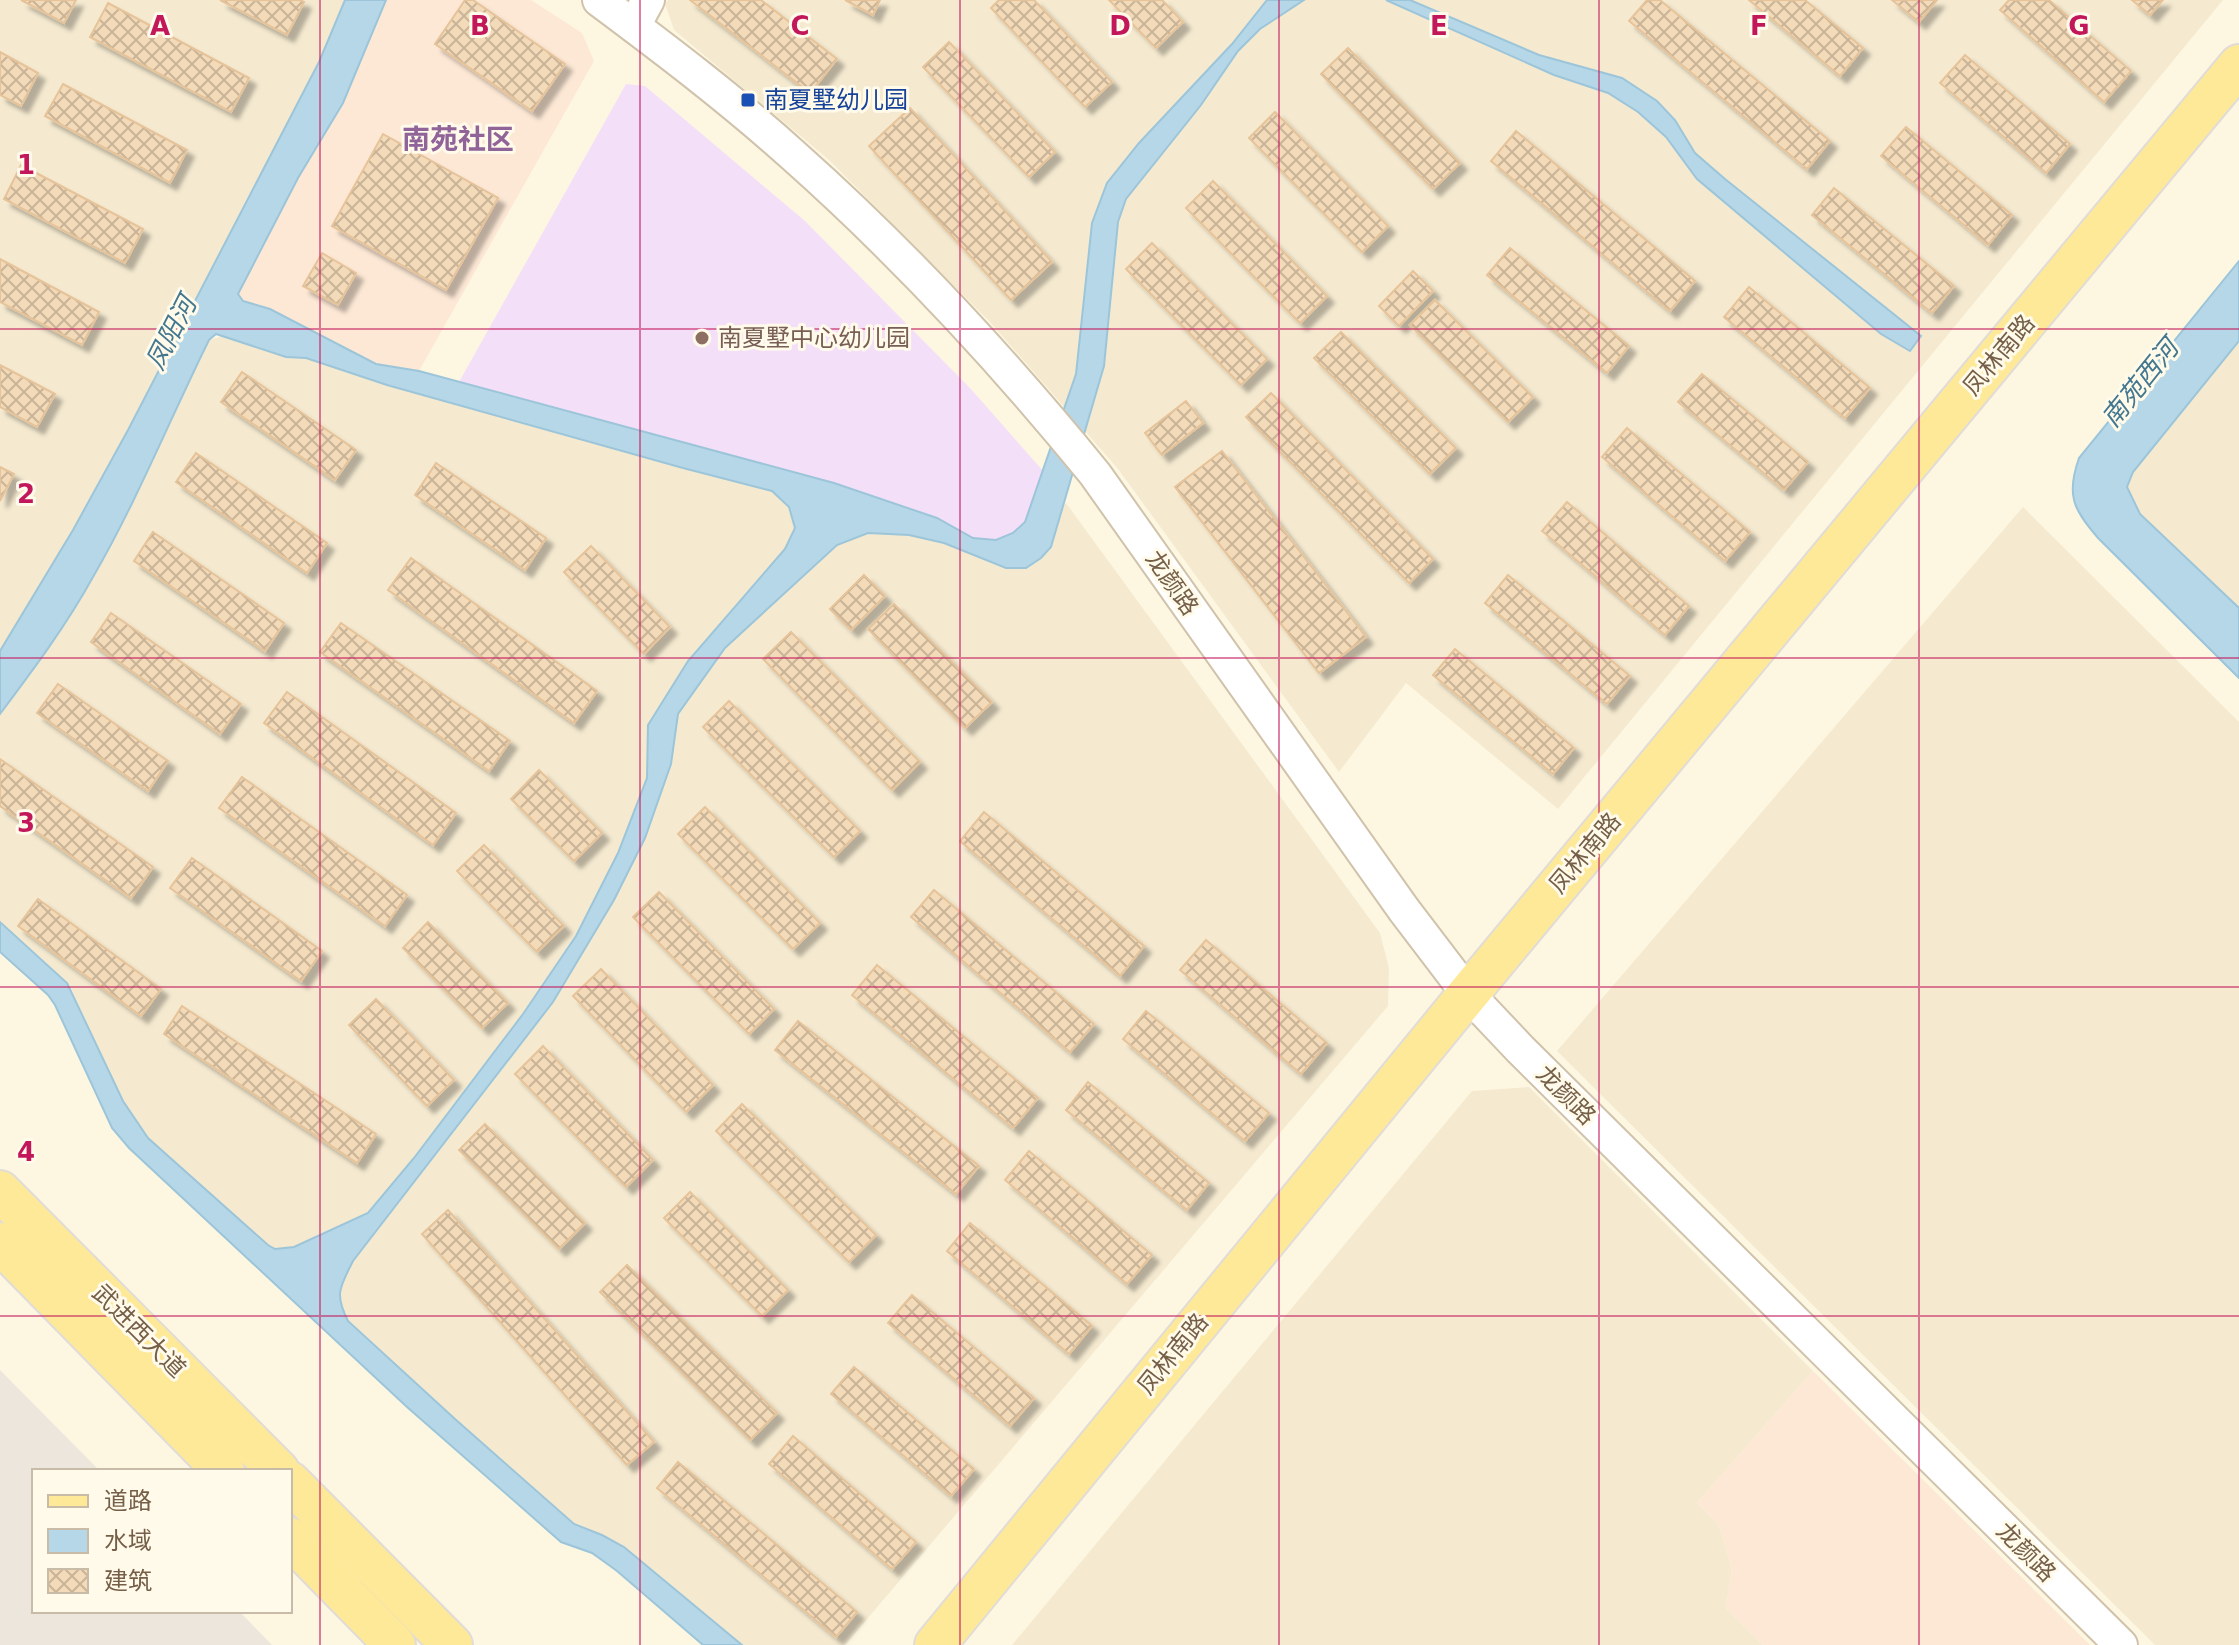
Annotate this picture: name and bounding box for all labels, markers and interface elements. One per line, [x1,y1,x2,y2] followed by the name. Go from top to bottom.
[150,11,170,41] text: A
[470,11,490,41] text: B
[790,11,810,41] text: C
[1109,11,1131,41] text: D
[1430,11,1448,41] text: E
[1750,11,1768,41] text: F
[2068,11,2090,41] text: G
[764,86,908,114] place label: 南夏墅幼儿园
[739,91,757,109] marker: 南夏墅幼儿园
[402,123,514,156] district label: 南苑社区
[17,150,35,180] text: 1
[140,287,204,375] water label: 凤阳河
[1957,309,2041,401] street label: 凤林南路
[718,324,910,352] place label: 南夏墅中心幼儿园
[693,329,711,347] marker: 南夏墅中心幼儿园
[2096,329,2188,433] water label: 南苑西河
[17,479,35,509] text: 2
[1140,545,1204,621] street label: 龙颜路
[1543,807,1627,899] street label: 凤林南路
[17,808,35,838] text: 3
[1531,1060,1601,1130] street label: 龙颜路
[17,1137,35,1167] text: 4
[87,1279,191,1383] street label: 武进西大道
[1132,1308,1214,1400] street label: 凤林南路
[32,1469,292,1613] legend
[104,1487,152,1515] text: 道路
[1991,1517,2061,1587] street label: 龙颜路
[104,1527,152,1555] text: 水域
[104,1567,152,1595] text: 建筑

